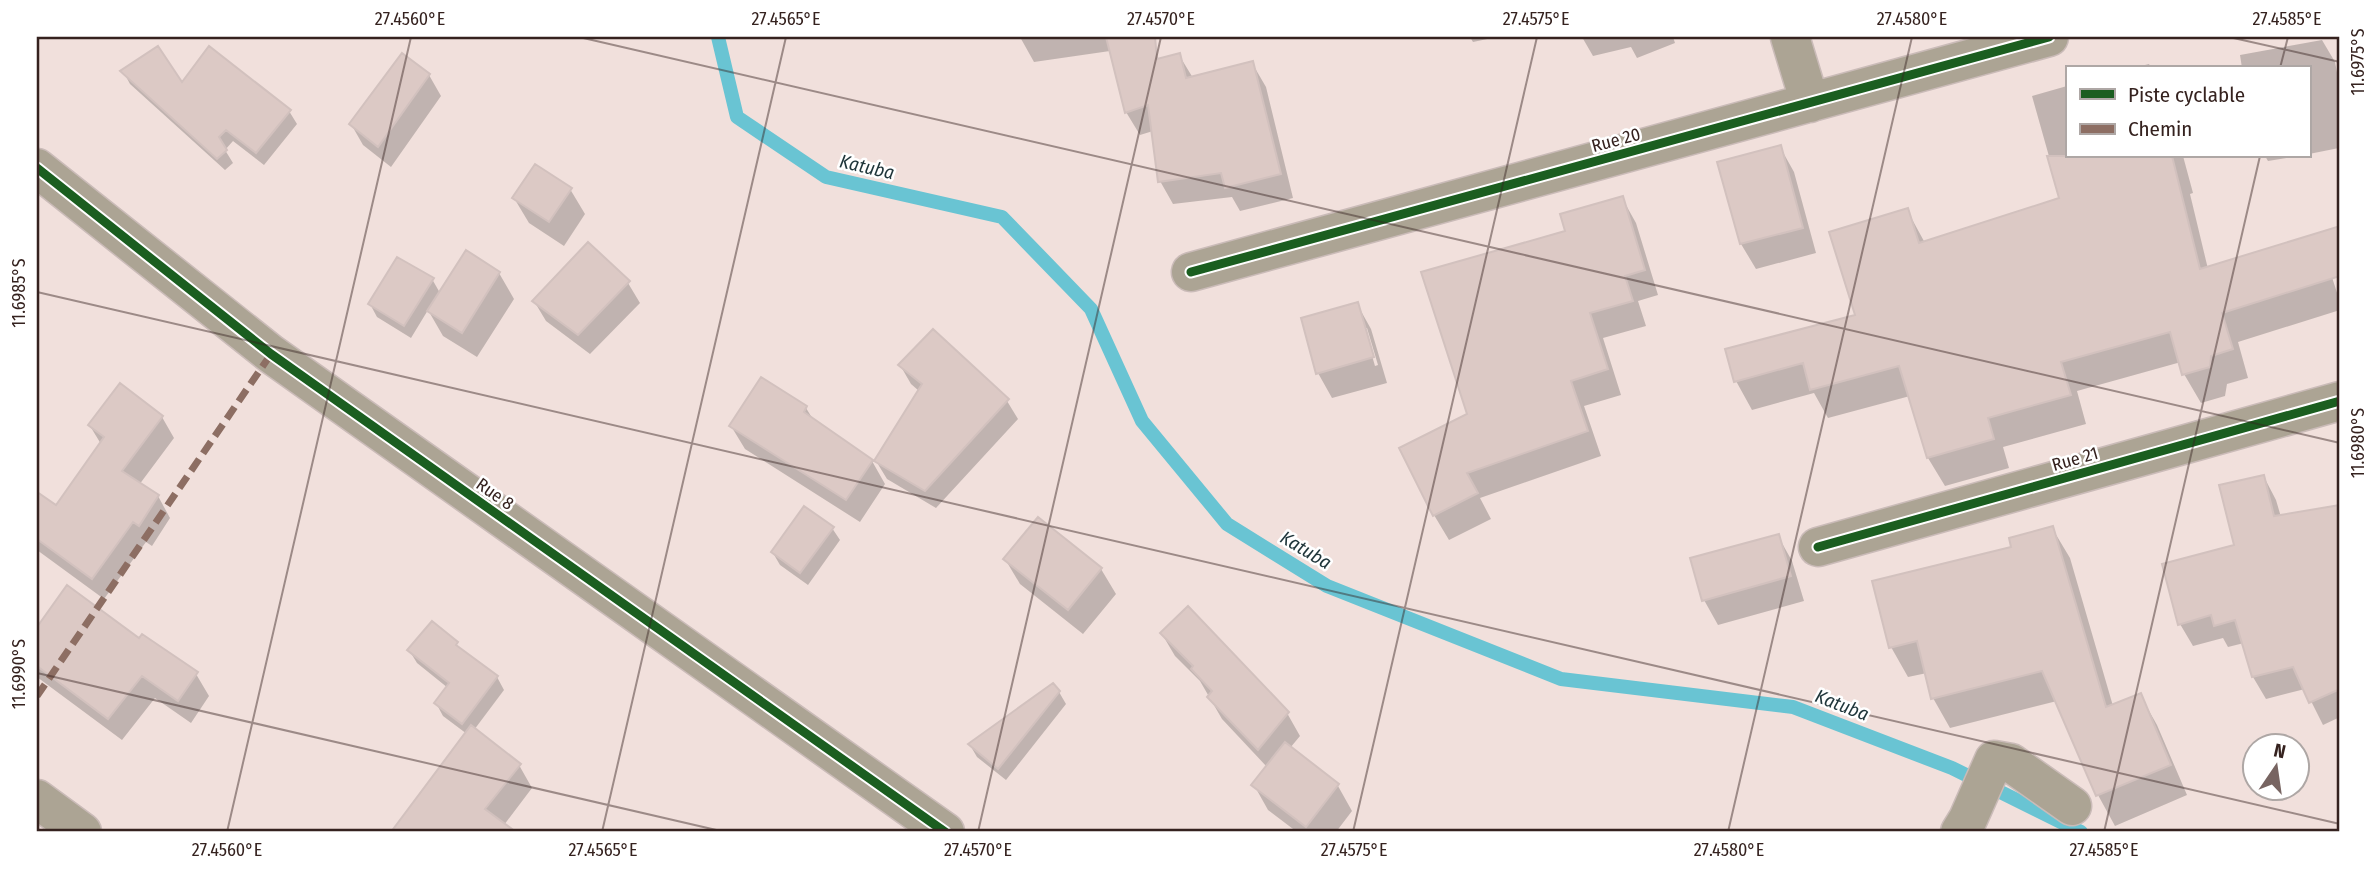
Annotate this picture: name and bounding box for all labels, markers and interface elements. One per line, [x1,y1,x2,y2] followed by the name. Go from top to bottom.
[375,8,445,30] text: 27.4560°E
[752,8,820,30] text: 27.4565°E
[1127,8,1195,30] text: 27.4570°E
[1503,8,1569,30] text: 27.4575°E
[1877,8,1947,30] text: 27.4580°E
[2252,8,2322,30] text: 27.4585°E
[2347,28,2369,96] text: 11.6975°S
[2066,66,2310,158] legend
[2128,82,2245,108] text: Piste cyclable
[2128,116,2192,142] text: Chemin
[1589,123,1643,157] street label: Rue 20
[837,150,897,184] water label: Katuba
[8,258,30,328] text: 11.6985°S
[2347,408,2369,478] text: 11.6980°S
[2049,442,2101,476] street label: Rue 21
[472,473,518,515] street label: Rue 8
[1276,526,1336,574] water label: Katuba
[8,639,30,709] text: 11.6990°S
[1812,684,1872,726] water label: Katuba
[2240,732,2310,802] north arrow
[2272,738,2288,763] text: N
[192,839,262,861] text: 27.4560°E
[569,839,637,861] text: 27.4565°E
[944,839,1012,861] text: 27.4570°E
[1321,839,1387,861] text: 27.4575°E
[1694,839,1764,861] text: 27.4580°E
[2069,839,2139,861] text: 27.4585°E

